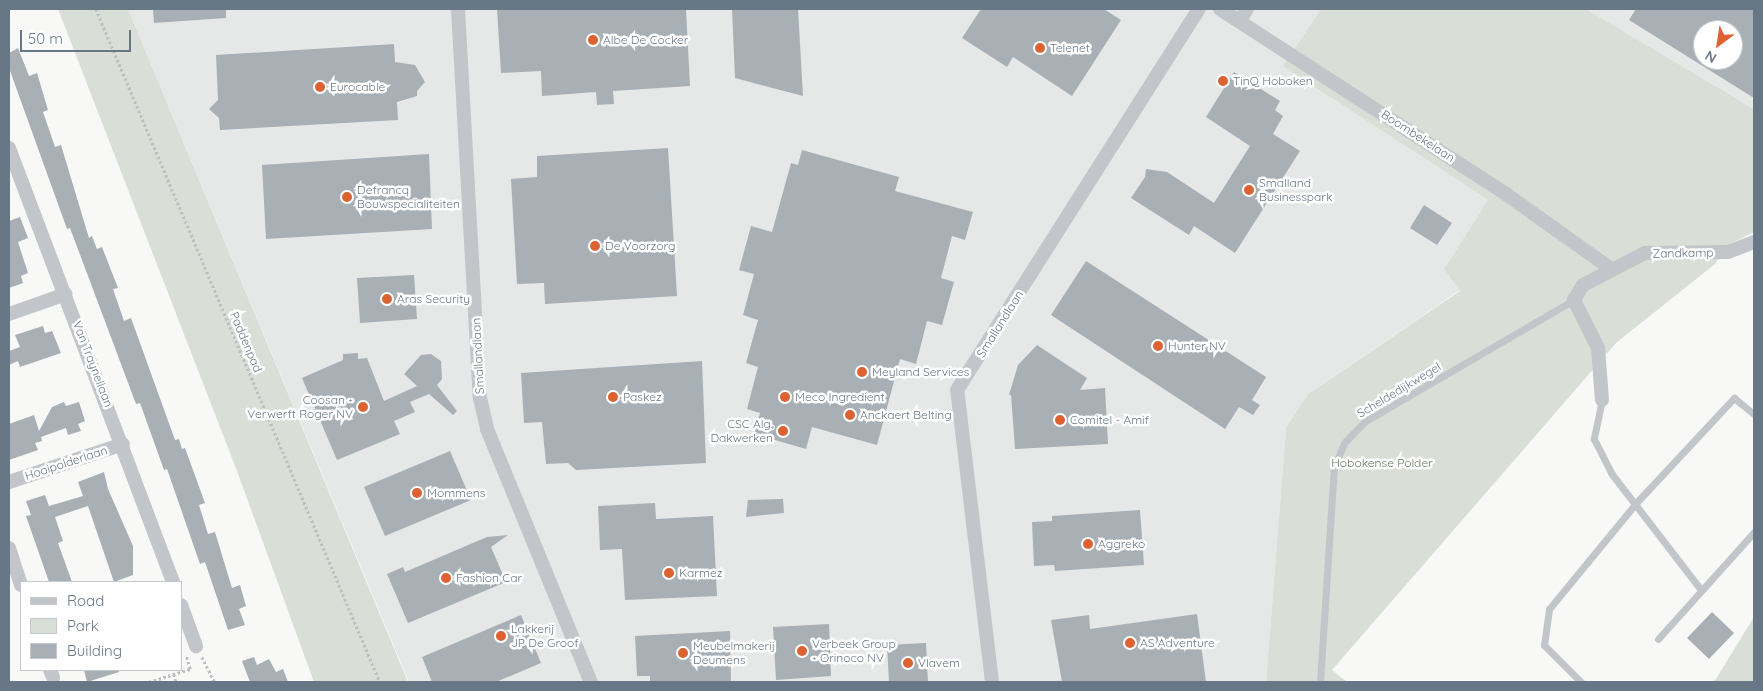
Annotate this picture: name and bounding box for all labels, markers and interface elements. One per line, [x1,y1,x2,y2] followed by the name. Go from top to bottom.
[22,20,134,52] scale bar
[1693,20,1743,70] north arrow
[28,29,63,48] text: 50 m
[603,33,688,47] place label: Albe De Cocker
[587,34,599,46] marker: Albe De Cocker
[1050,41,1090,55] place label: Telenet
[1034,42,1046,54] marker: Telenet
[1702,47,1720,67] text: N
[1233,74,1313,88] place label: TinQ Hoboken
[1217,75,1229,87] marker: TinQ Hoboken
[330,80,385,94] place label: Eurocable
[314,81,326,93] marker: Eurocable
[1379,107,1457,165] street label: Boombekelaan
[1259,176,1332,204] place label: Smalland Businesspark
[357,183,460,211] place label: Defrancq Bouwspecialiteiten
[1243,184,1255,196] marker: Smalland Businesspark
[341,191,353,203] marker: Defrancq Bouwspecialiteiten
[605,239,675,253] place label: De Voorzorg
[589,240,601,252] marker: De Voorzorg
[1652,245,1714,261] street label: Zandkamp
[974,288,1026,360] street label: Smallandlaan
[397,292,470,306] place label: Aras Security
[381,293,393,305] marker: Aras Security
[227,310,265,374] street label: Paddenpad
[469,318,487,394] street label: Smallandlaan
[70,319,116,409] street label: Van Traynellaan
[1168,339,1226,353] place label: Hunter NV
[1152,340,1164,352] marker: Hunter NV
[1354,359,1444,421] street label: Scheldedijkwegel
[872,365,969,379] place label: Meyland Services
[856,366,868,378] marker: Meyland Services
[623,390,662,404] place label: Paskez
[795,390,885,404] place label: Meco Ingredient
[607,391,619,403] marker: Paskez
[779,391,791,403] marker: Meco Ingredient
[247,393,353,421] place label: Coosan - Verwerft Roger NV
[357,401,369,413] marker: Coosan - Verwerft Roger NV
[860,408,952,422] place label: Anckaert Belting
[844,409,856,421] marker: Anckaert Belting
[1070,413,1149,427] place label: Comitel - Amif
[1054,414,1066,426] marker: Comitel - Amif
[710,417,773,445] place label: CSC Alg. Dakwerken
[777,425,789,437] marker: CSC Alg. Dakwerken
[23,443,109,483] street label: Hooipolderlaan
[1331,456,1433,470] park label: Hobokense Polder
[427,486,485,500] place label: Mommens
[411,487,423,499] marker: Mommens
[1098,537,1145,551] place label: Aggreko
[1082,538,1094,550] marker: Aggreko
[679,566,722,580] place label: Karmez
[663,567,675,579] marker: Karmez
[456,571,522,585] place label: Fashion Car
[440,572,452,584] marker: Fashion Car
[20,581,182,671] legend
[67,591,104,610] text: Road
[67,616,99,635] text: Park
[511,622,579,650] place label: Lakkerij JP De Groof
[495,630,507,642] marker: Lakkerij JP De Groof
[1140,636,1215,650] place label: AS Adventure
[812,637,896,665] place label: Verbeek Group - Orinoco NV
[1124,637,1136,649] marker: AS Adventure
[693,639,775,667] place label: Meubelmakerij Deumens
[67,641,122,660] text: Building
[796,645,808,657] marker: Verbeek Group - Orinoco NV
[677,647,689,659] marker: Meubelmakerij Deumens
[918,656,960,670] place label: Vlavem
[902,657,914,669] marker: Vlavem

